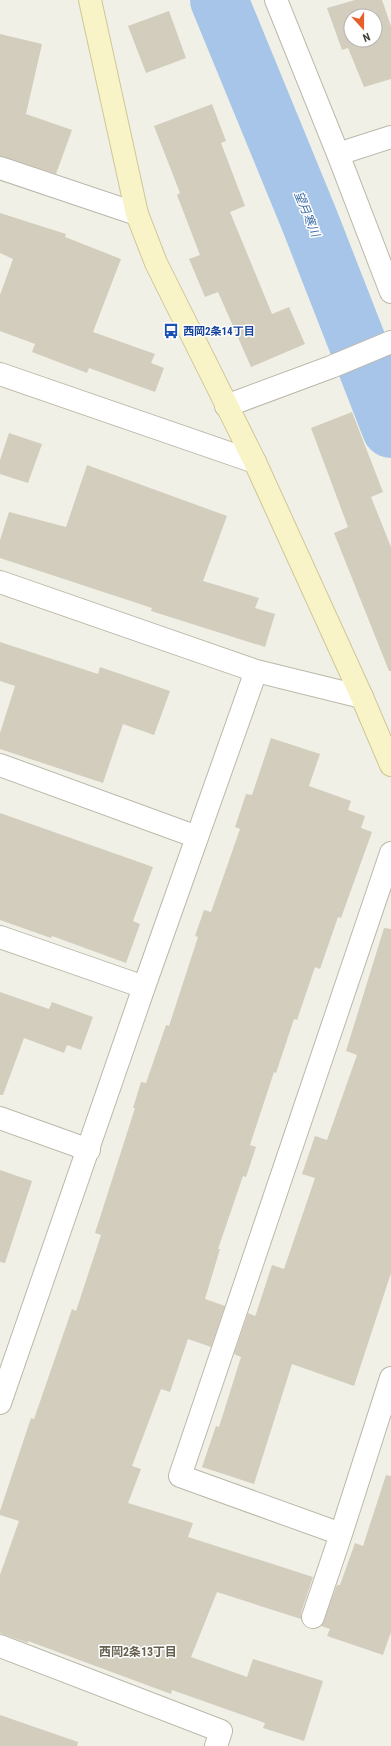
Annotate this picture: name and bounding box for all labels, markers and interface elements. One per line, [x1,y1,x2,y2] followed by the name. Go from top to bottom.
[343,8,383,48] north arrow
[361,30,372,44] text: N
[292,189,323,241] water label: 望月寒川
[162,322,180,340] bus stop icon: 西岡2条14丁目
[183,325,255,338] place label: 西岡2条14丁目
[99,1645,177,1659] district label: 西岡2条13丁目

